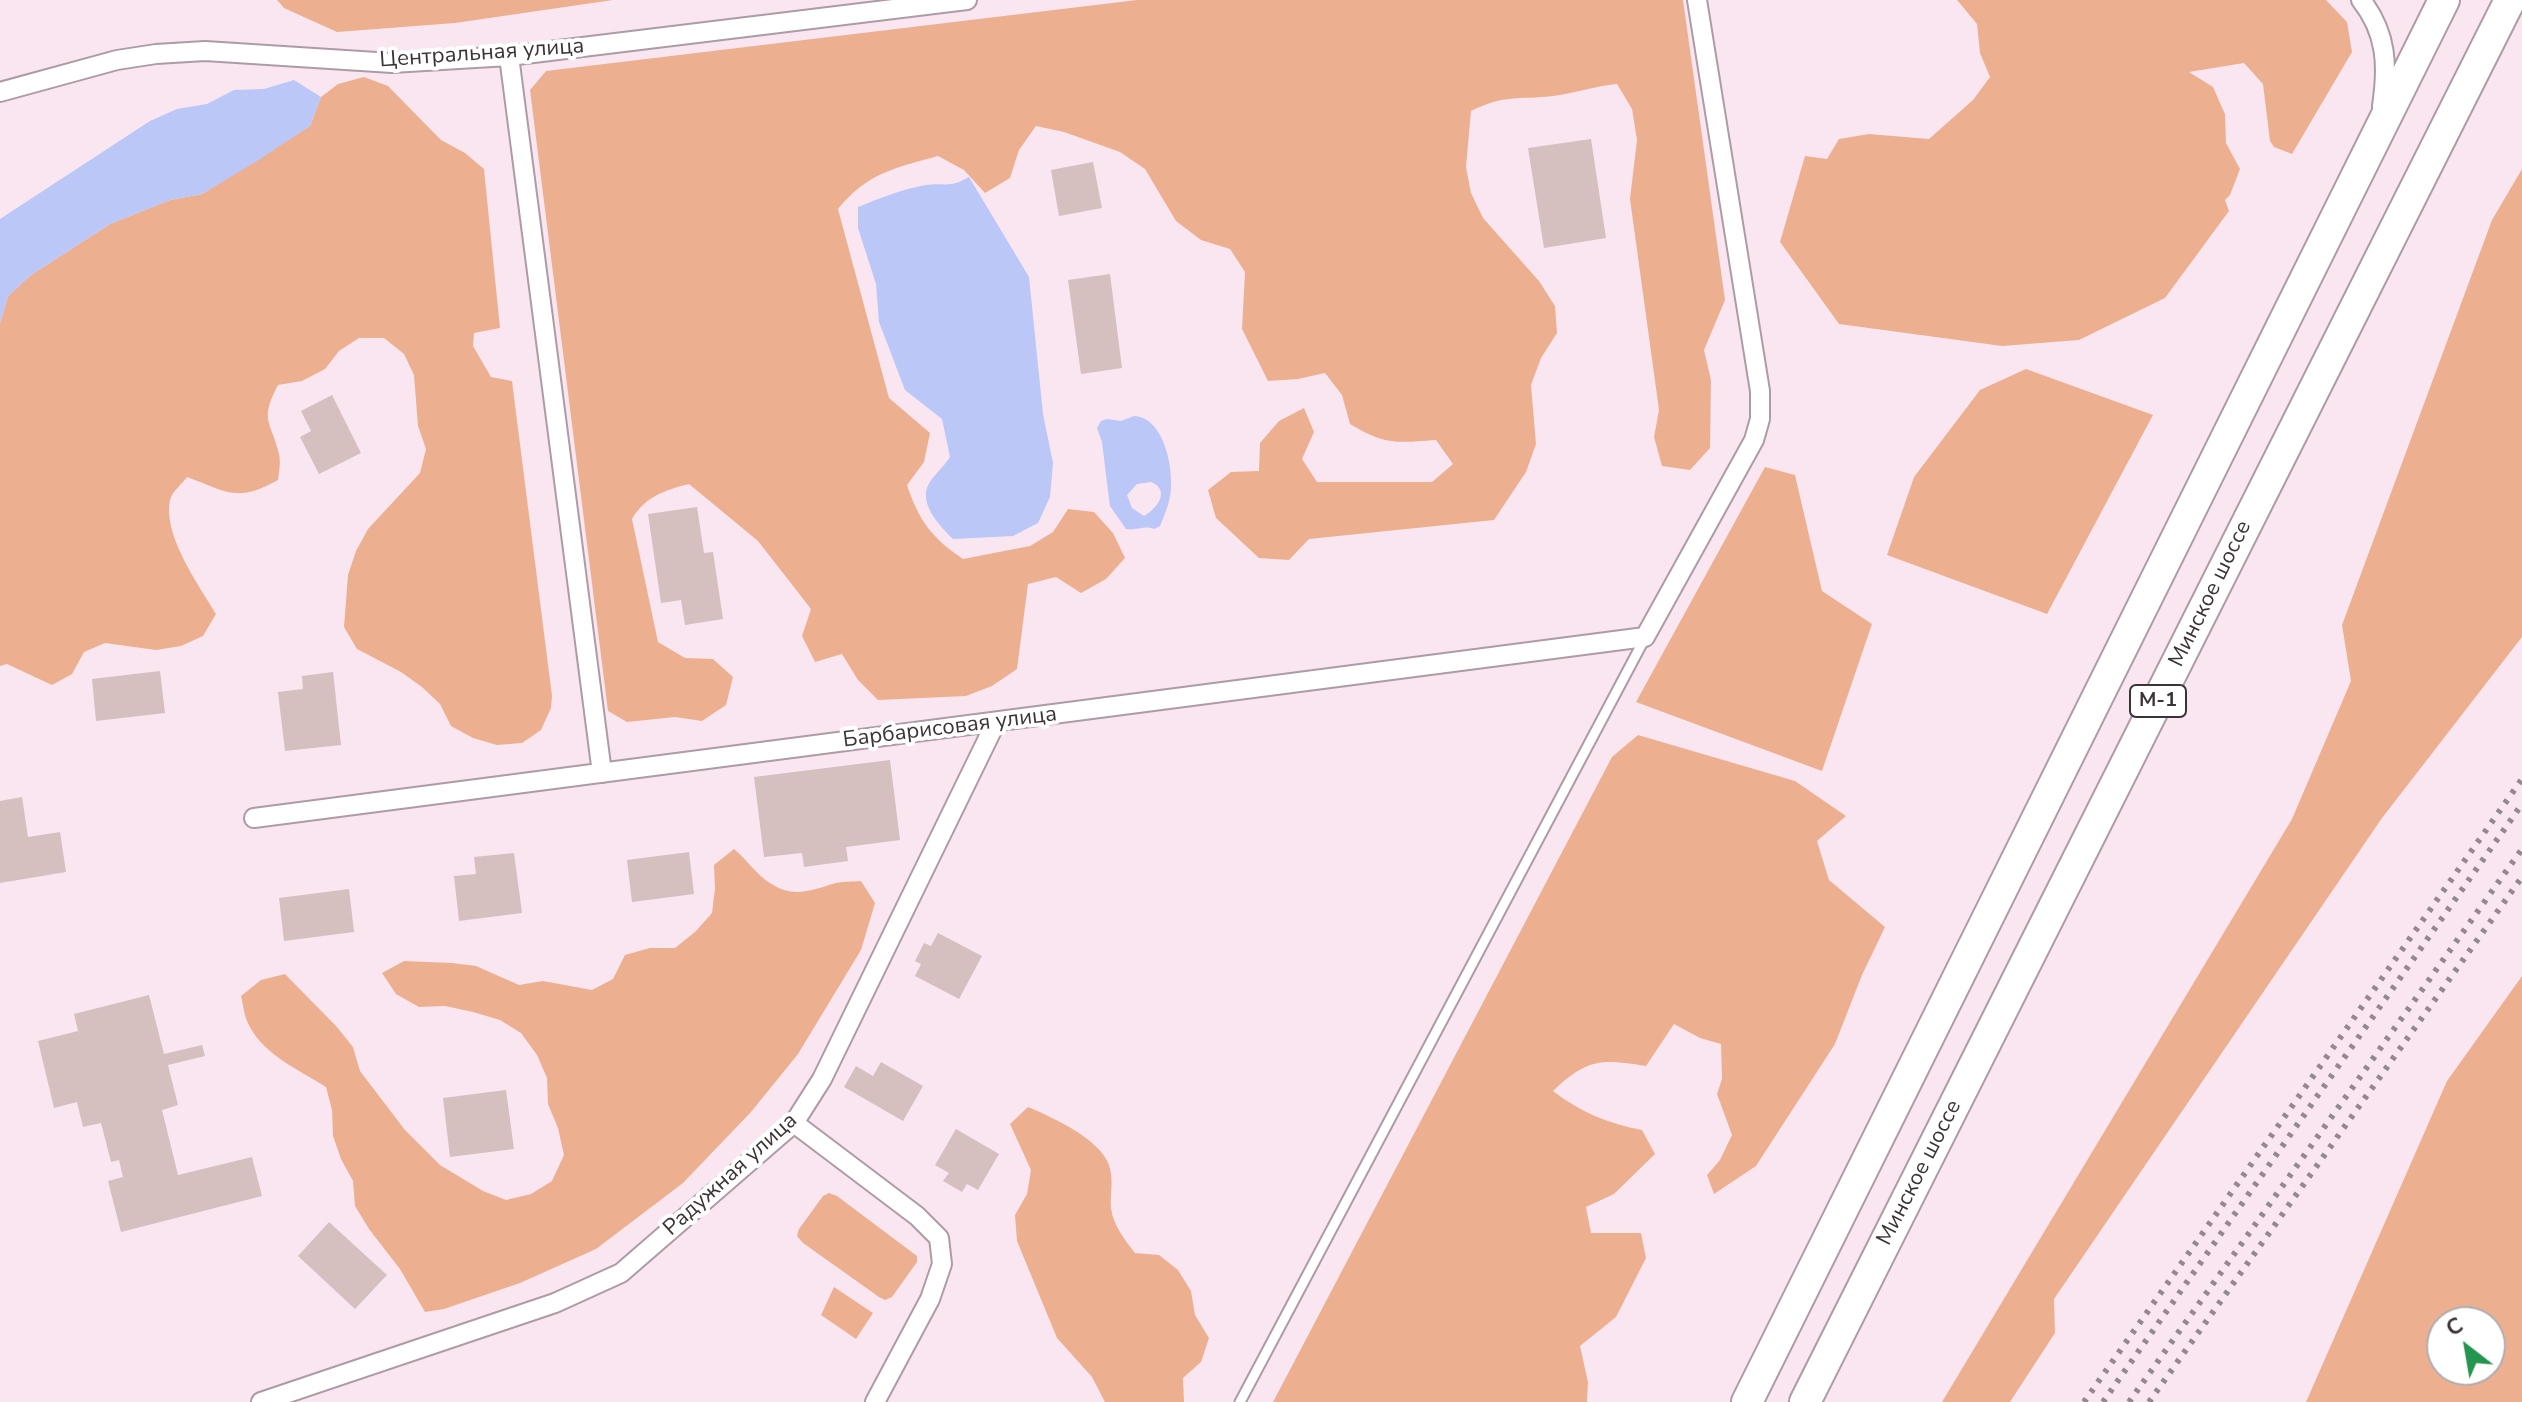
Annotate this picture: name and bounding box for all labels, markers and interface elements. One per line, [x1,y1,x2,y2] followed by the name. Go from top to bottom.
[379,34,585,74] street label: Центральная улица
[2164,517,2258,671] street label: Минское шоссе
[2130,685,2186,717] road number: М-1
[842,702,1058,754] street label: Барбарисовая улица
[1872,1096,1968,1250] street label: Минское шоссе
[659,1108,803,1242] street label: Радужная улица
[2426,1306,2506,1386] north arrow
[2441,1310,2469,1344] text: С

